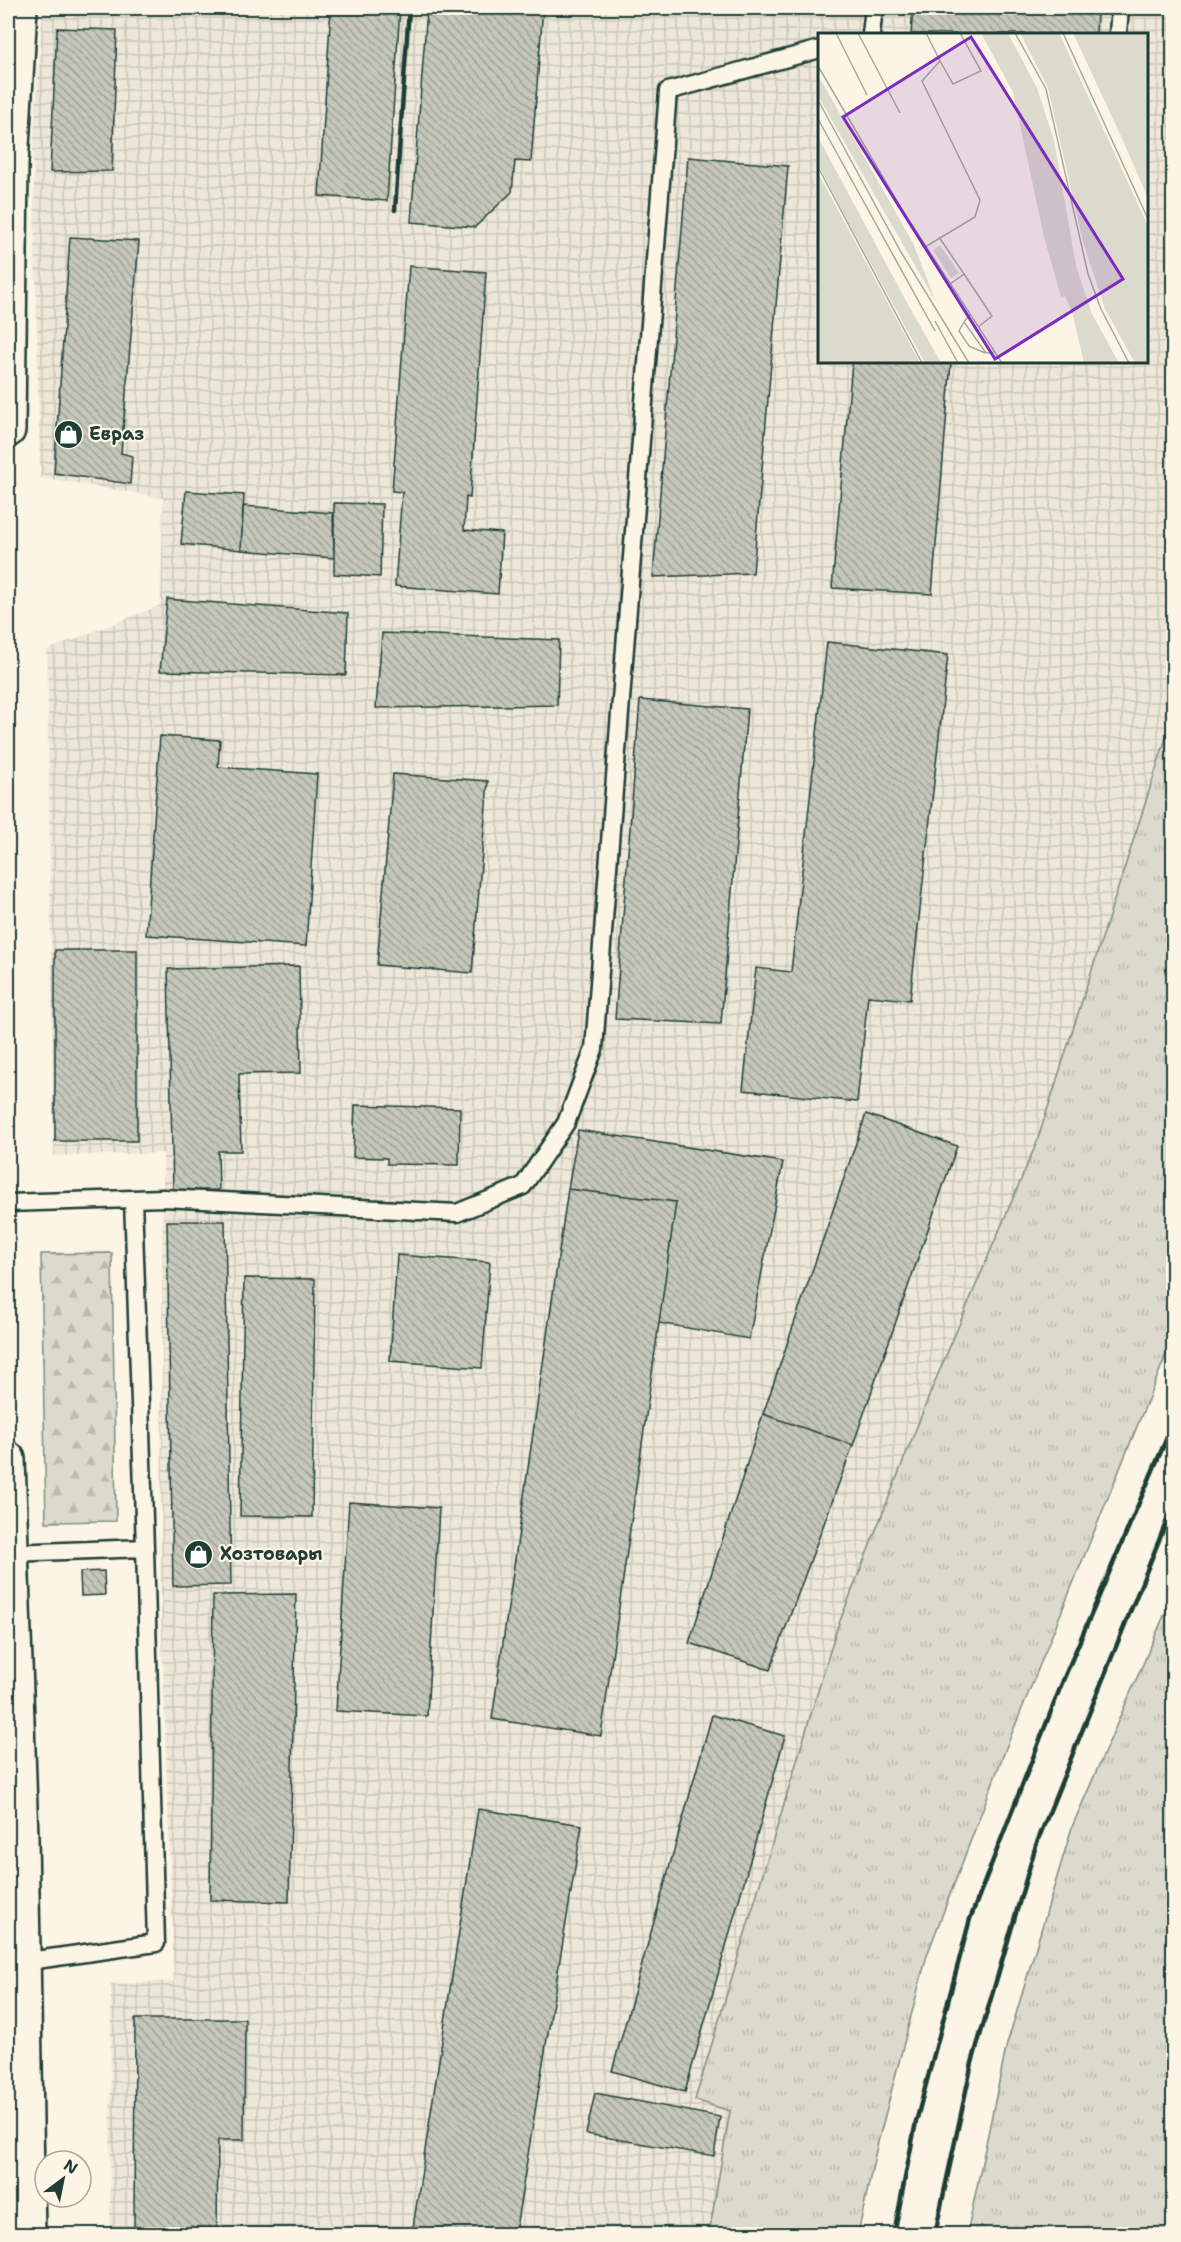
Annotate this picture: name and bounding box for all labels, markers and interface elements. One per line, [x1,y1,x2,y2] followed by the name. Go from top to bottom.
[818,33,1148,363] inset map
[52,418,84,450] shop icon: Евраз
[89,422,145,446] place label: Евраз
[183,1538,215,1570] shop icon: Хозтовары
[220,1542,323,1566] place label: Хозтовары
[33,2149,93,2209] north arrow
[60,2154,82,2179] text: N

